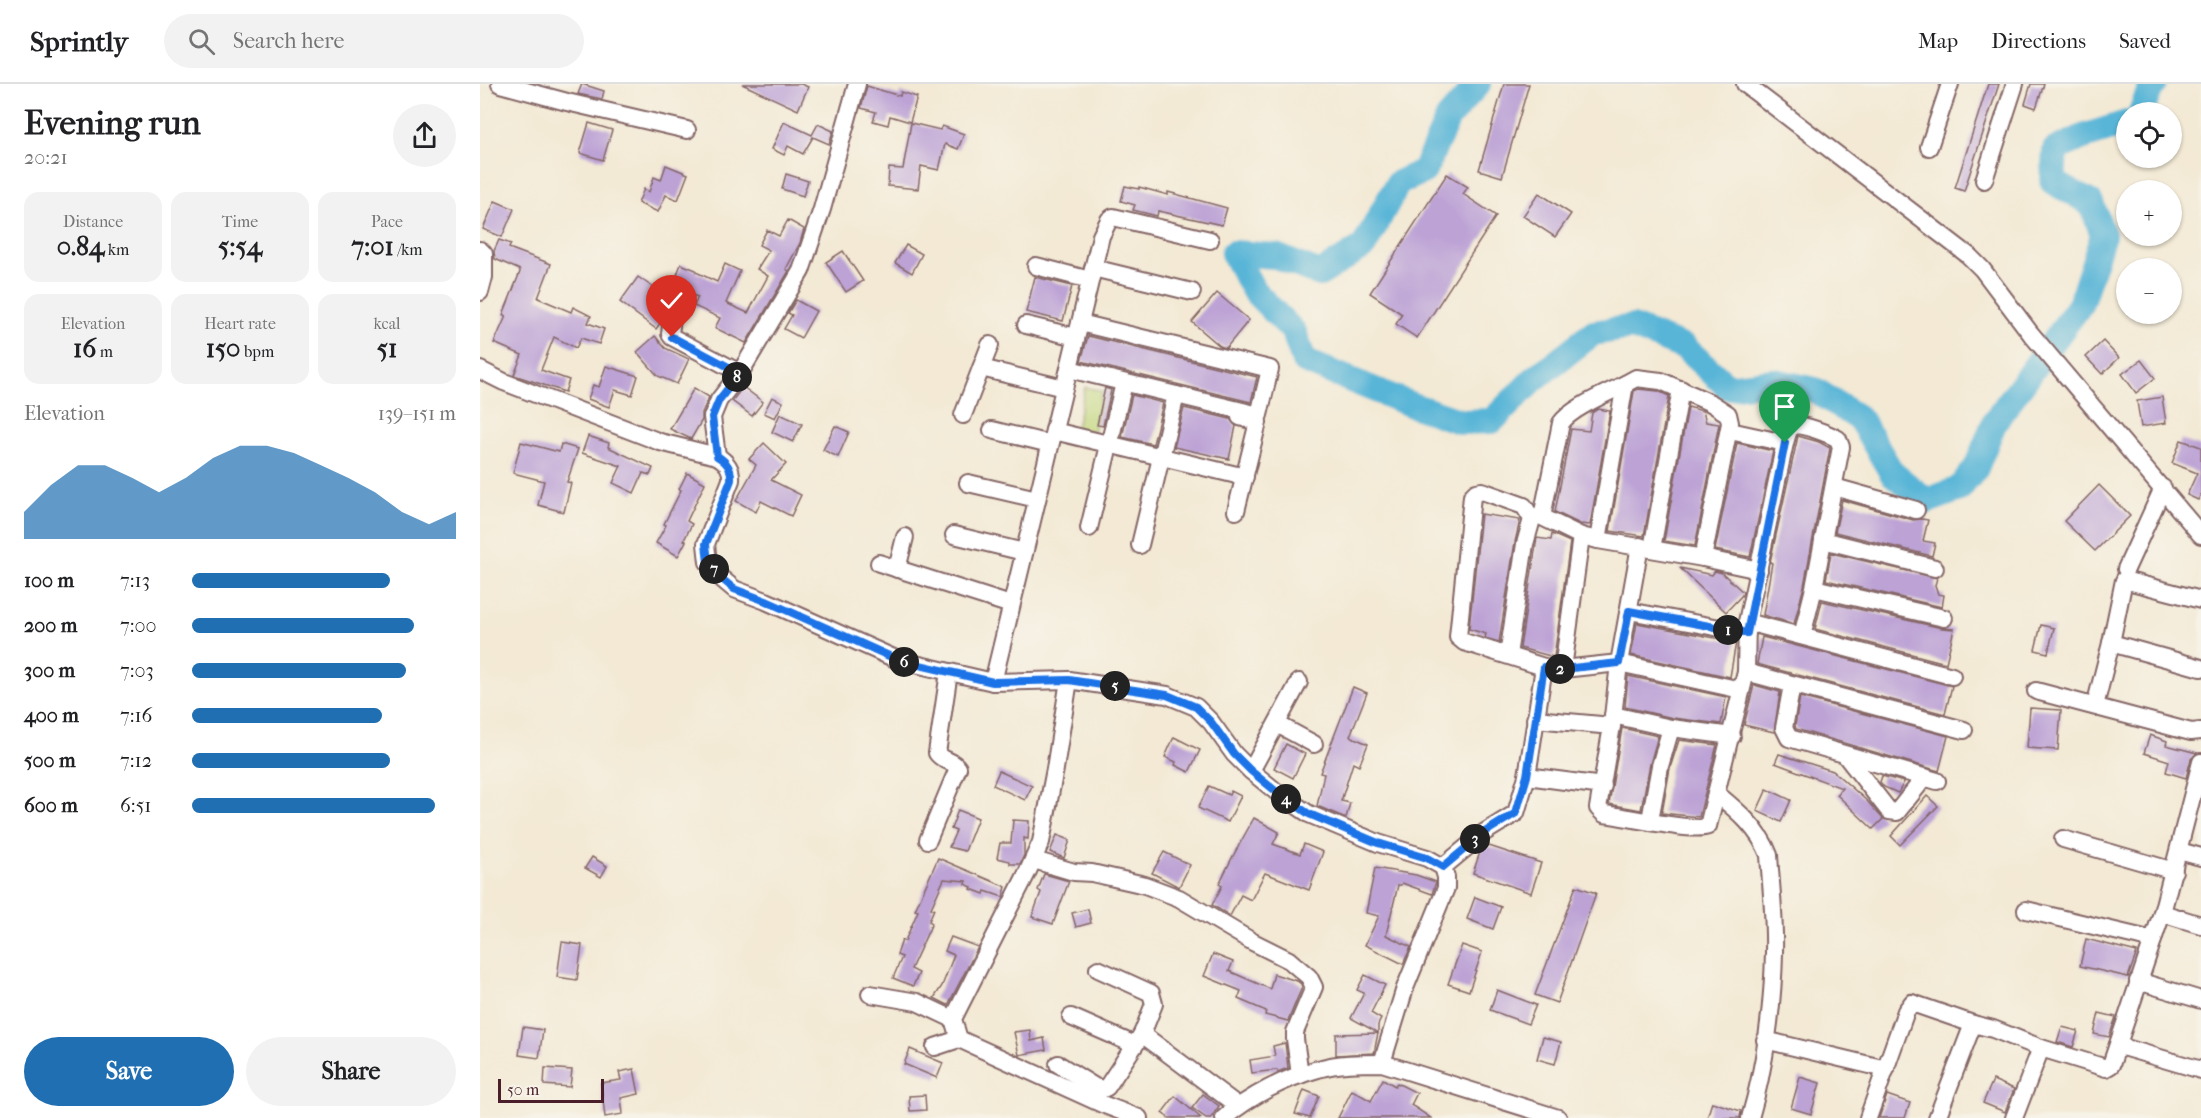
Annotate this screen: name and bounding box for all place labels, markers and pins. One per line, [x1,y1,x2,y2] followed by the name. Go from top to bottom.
[646,275,697,337] pin
[722,362,752,392] pin: 8
[1759,381,1810,443] pin
[699,554,729,584] pin: 7
[1713,615,1743,645] pin: 1
[889,647,919,677] pin: 6
[1545,654,1575,684] pin: 2
[1100,671,1130,701] pin: 5
[1271,784,1301,814] pin: 4
[1460,824,1490,854] pin: 3

